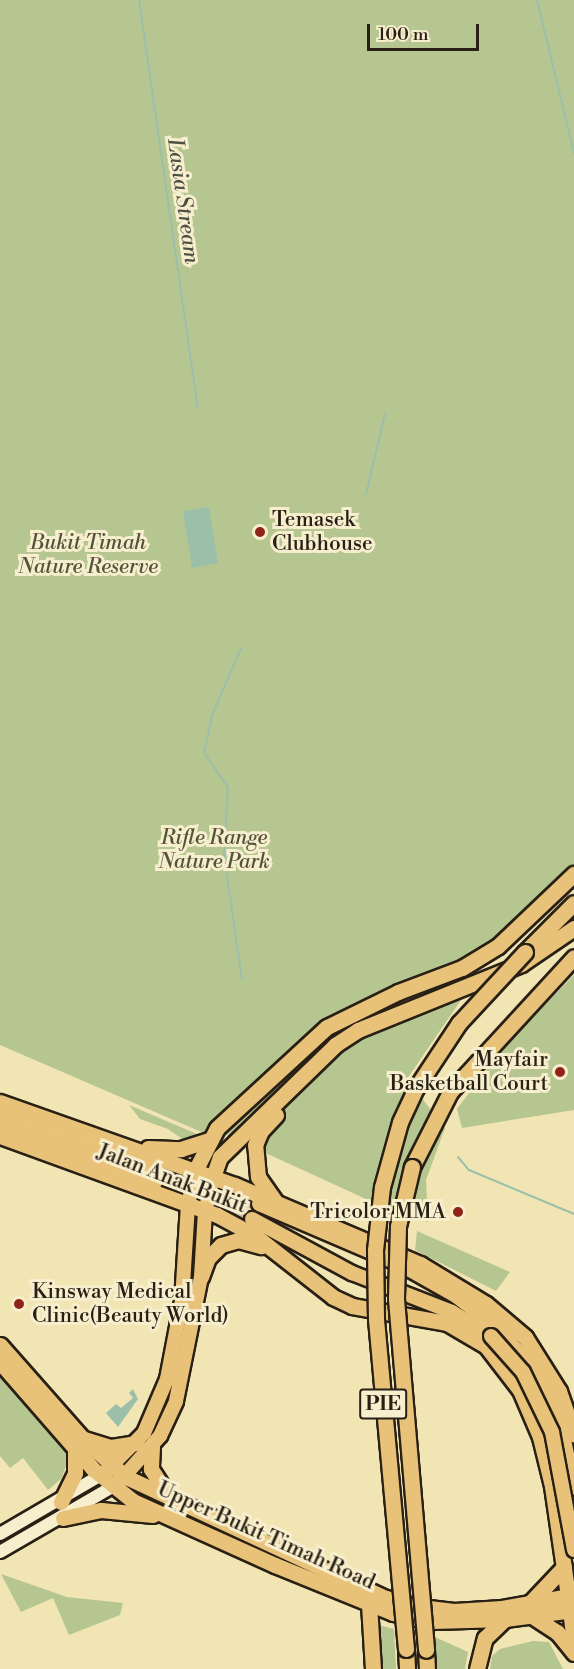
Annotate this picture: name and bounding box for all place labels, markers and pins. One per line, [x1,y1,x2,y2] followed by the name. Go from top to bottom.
[272,507,373,557] place label: Temasek Clubhouse
[253,525,267,539] marker: Temasek Clubhouse
[390,1047,548,1097] place label: Mayfair Basketball Court
[553,1065,567,1079] marker: Mayfair Basketball Court
[310,1199,446,1225] place label: Tricolor MMA
[451,1205,465,1219] marker: Tricolor MMA
[32,1279,229,1329] place label: Kinsway Medical Clinic(Beauty World)
[10,1295,28,1313] marker: Kinsway Medical Clinic(Beauty World)

